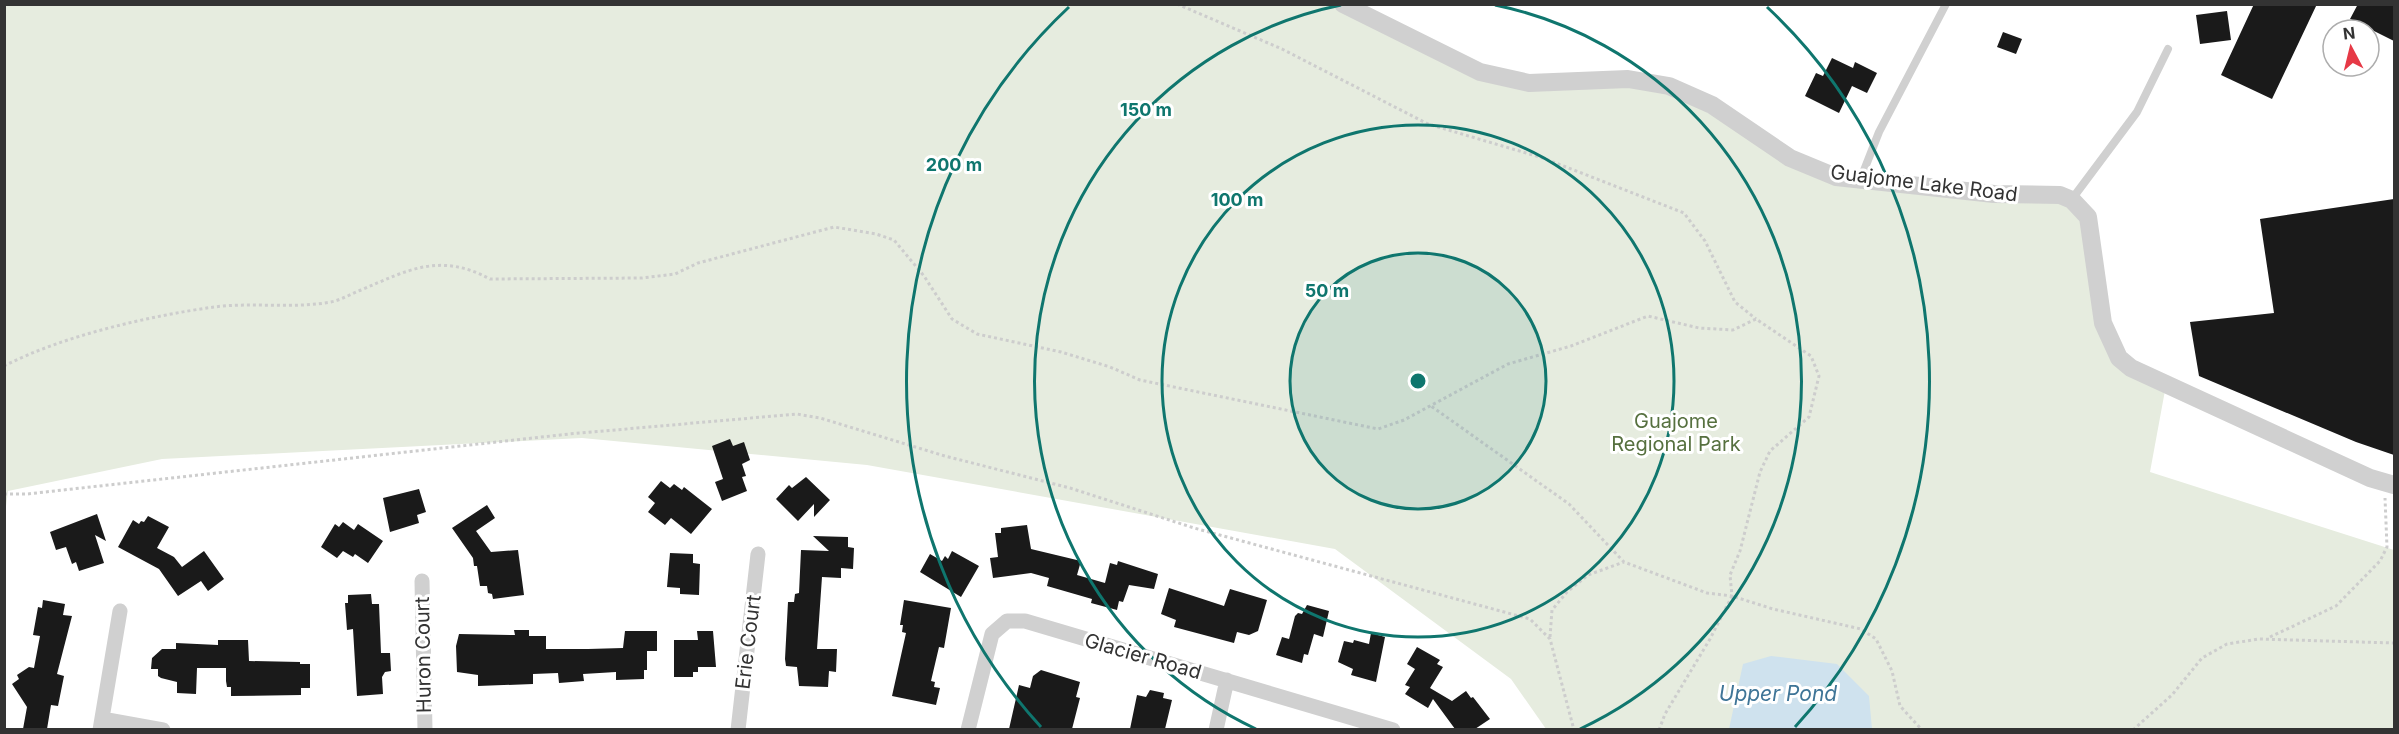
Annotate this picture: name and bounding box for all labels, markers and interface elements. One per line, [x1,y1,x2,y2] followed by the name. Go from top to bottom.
[2321,18,2381,78] north arrow
[2342,22,2356,44] text: N
[1120,99,1172,120] text: 150 m
[926,154,982,175] text: 200 m
[1829,160,2019,206] street label: Guajome Lake Road
[1211,189,1263,210] text: 100 m
[1305,280,1349,301] text: 50 m
[1408,371,1428,391] centre of rings
[1611,409,1741,456] park label: Guajome Regional Park
[730,593,766,691] street label: Erie Court
[410,596,436,713] street label: Huron Court
[1082,628,1204,684] street label: Glacier Road
[1719,681,1837,706] water label: Upper Pond

